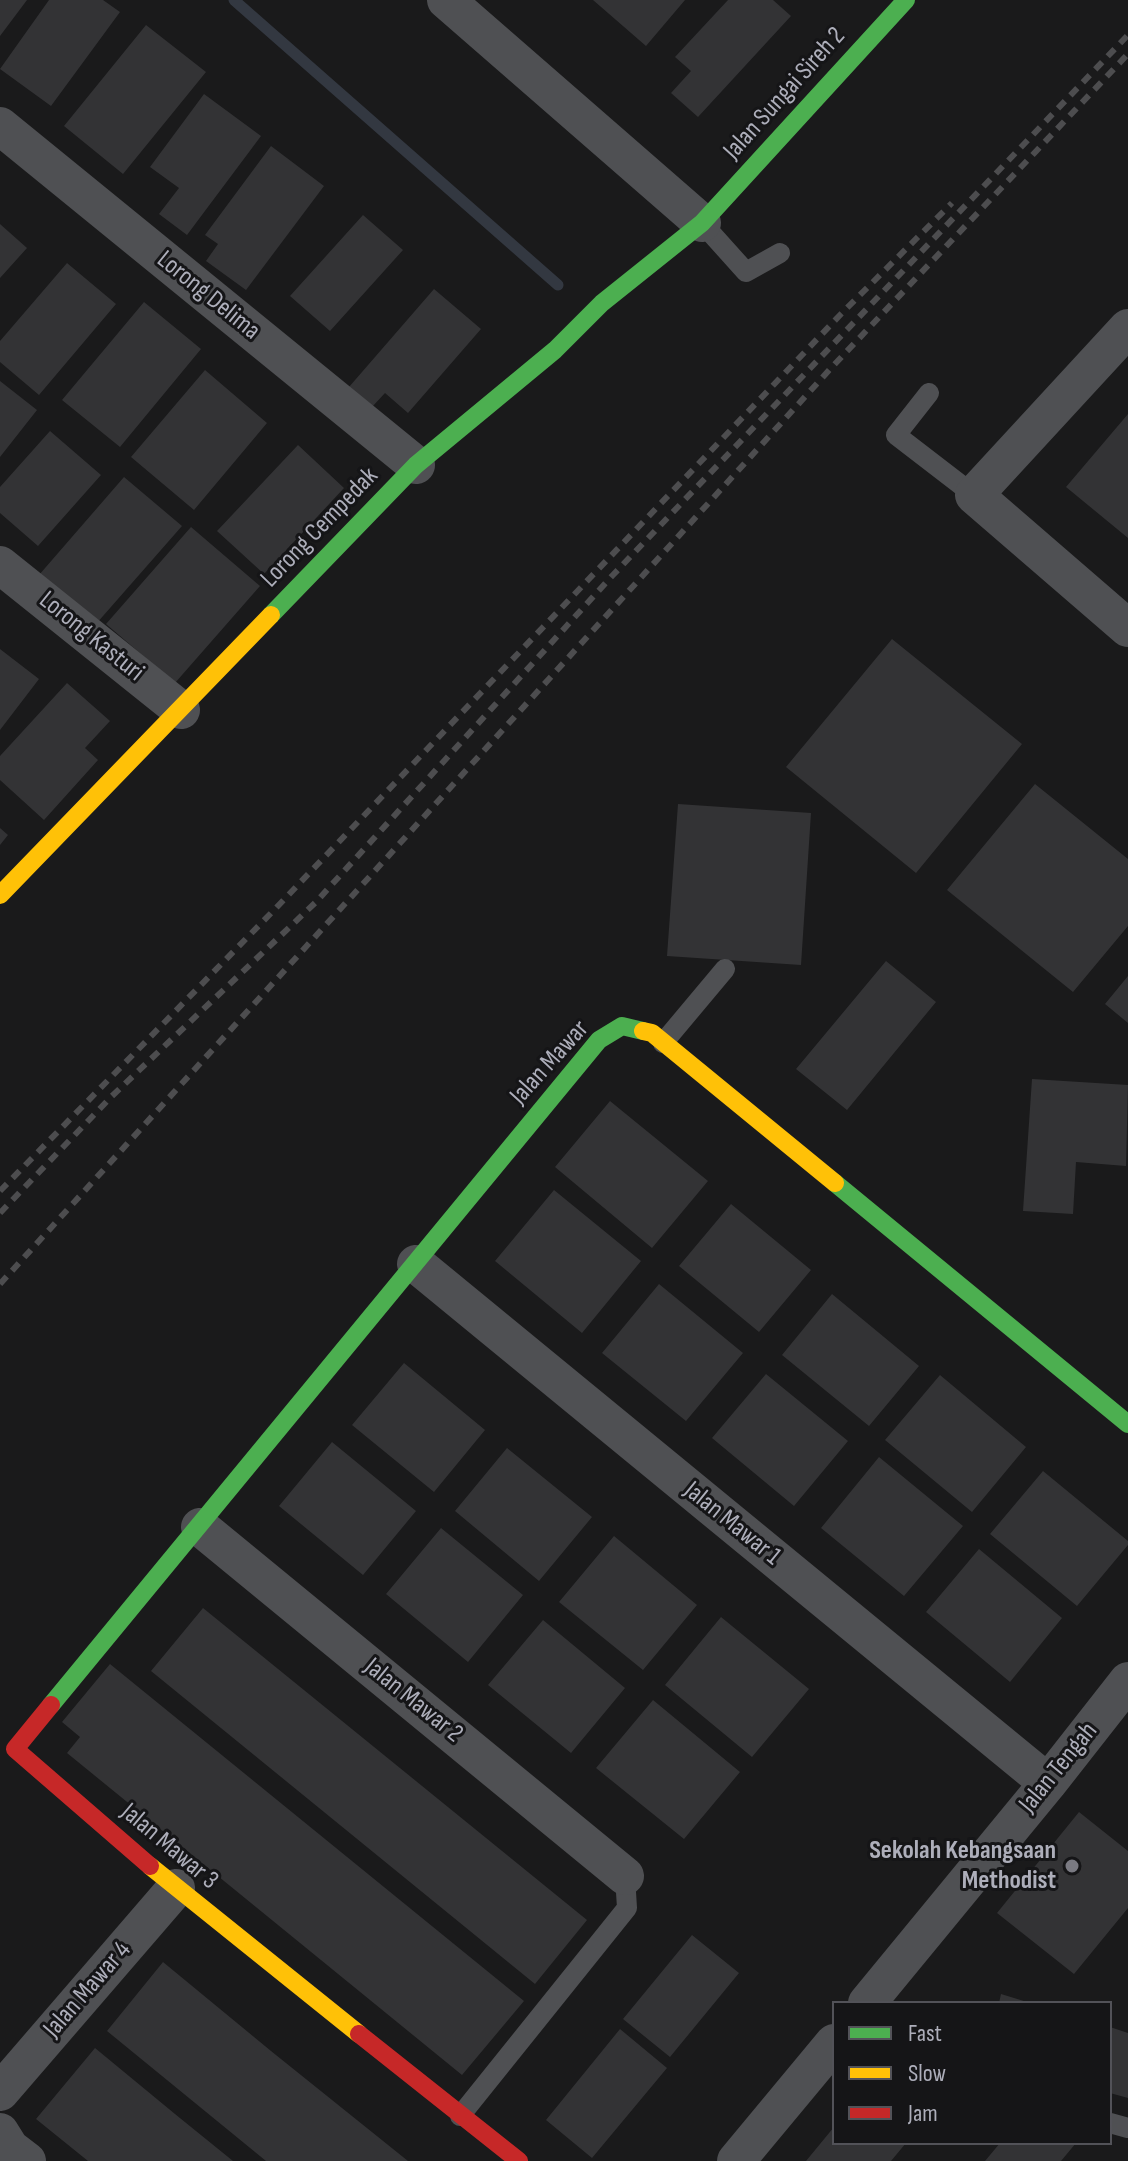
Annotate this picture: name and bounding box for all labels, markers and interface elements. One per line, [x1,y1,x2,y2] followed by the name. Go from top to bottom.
[718,22,852,166] street label: Jalan Sungai Sireh 2
[150,245,266,347] street label: Lorong Delima
[255,461,385,595] street label: Lorong Cempedak
[32,585,150,689] street label: Lorong Kasturi
[504,1014,596,1112] street label: Jalan Mawar
[677,1475,787,1573] street label: Jalan Mawar 1
[358,1652,468,1750] street label: Jalan Mawar 2
[1013,1717,1105,1819] street label: Jalan Tengah
[114,1797,224,1897] street label: Jalan Mawar 3
[869,1835,1056,1896] place label: Sekolah Kebangsaan Methodist
[1063,1857,1081,1875] marker: Sekolah Kebangsaan Methodist
[38,1935,138,2045] street label: Jalan Mawar 4
[832,2001,1112,2145] legend
[908,2019,942,2048] text: Fast
[908,2059,946,2088] text: Slow
[908,2099,938,2128] text: Jam

